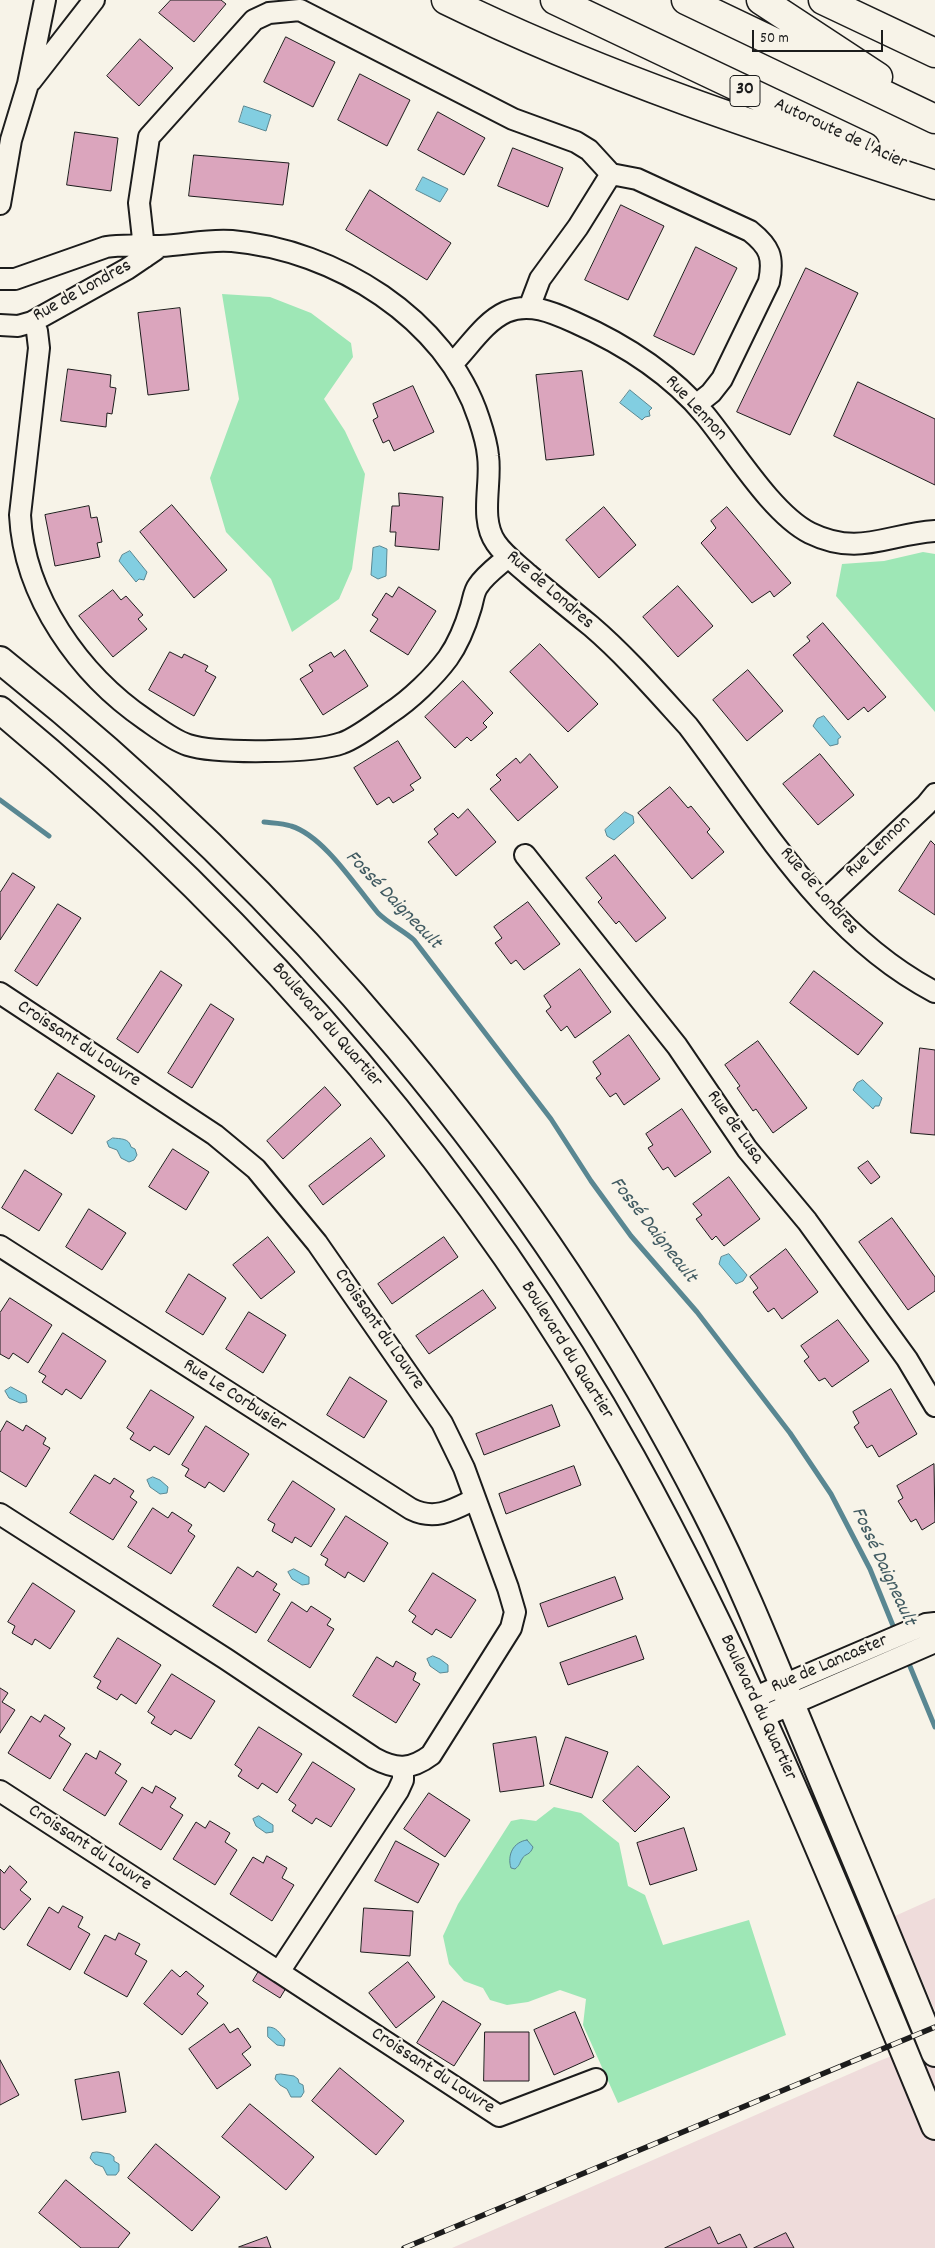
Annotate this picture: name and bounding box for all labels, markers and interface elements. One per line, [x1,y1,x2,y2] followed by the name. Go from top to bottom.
[755,20,886,52] scale bar
[760,28,789,50] text: 50 m
[730,76,760,106] road number: 30
[770,94,910,176] street label: Autoroute de l'Acier
[30,256,136,328] street label: Rue de Londres
[659,372,731,446] street label: Rue Lennon
[500,547,598,635] street label: Rue de Londres
[842,812,916,884] street label: Rue Lennon
[774,843,862,941] street label: Rue de Londres
[339,847,445,955] water label: Fossé Daigneault
[265,959,387,1093] street label: Boulevard du Quartier
[12,997,144,1093] street label: Croissant du Louvre
[700,1087,768,1169] street label: Rue de Lusa
[603,1173,701,1289] water label: Fossé Daigneault
[328,1265,428,1395] street label: Croissant du Louvre
[514,1278,618,1424] street label: Boulevard du Quartier
[178,1355,290,1439] street label: Rue Le Corbusier
[844,1504,920,1630] water label: Fossé Daigneault
[768,1630,892,1700] street label: Rue de Lancaster
[713,1631,801,1785] street label: Boulevard du Quartier
[23,1801,155,1897] street label: Croissant du Louvre
[366,2024,498,2120] street label: Croissant du Louvre

